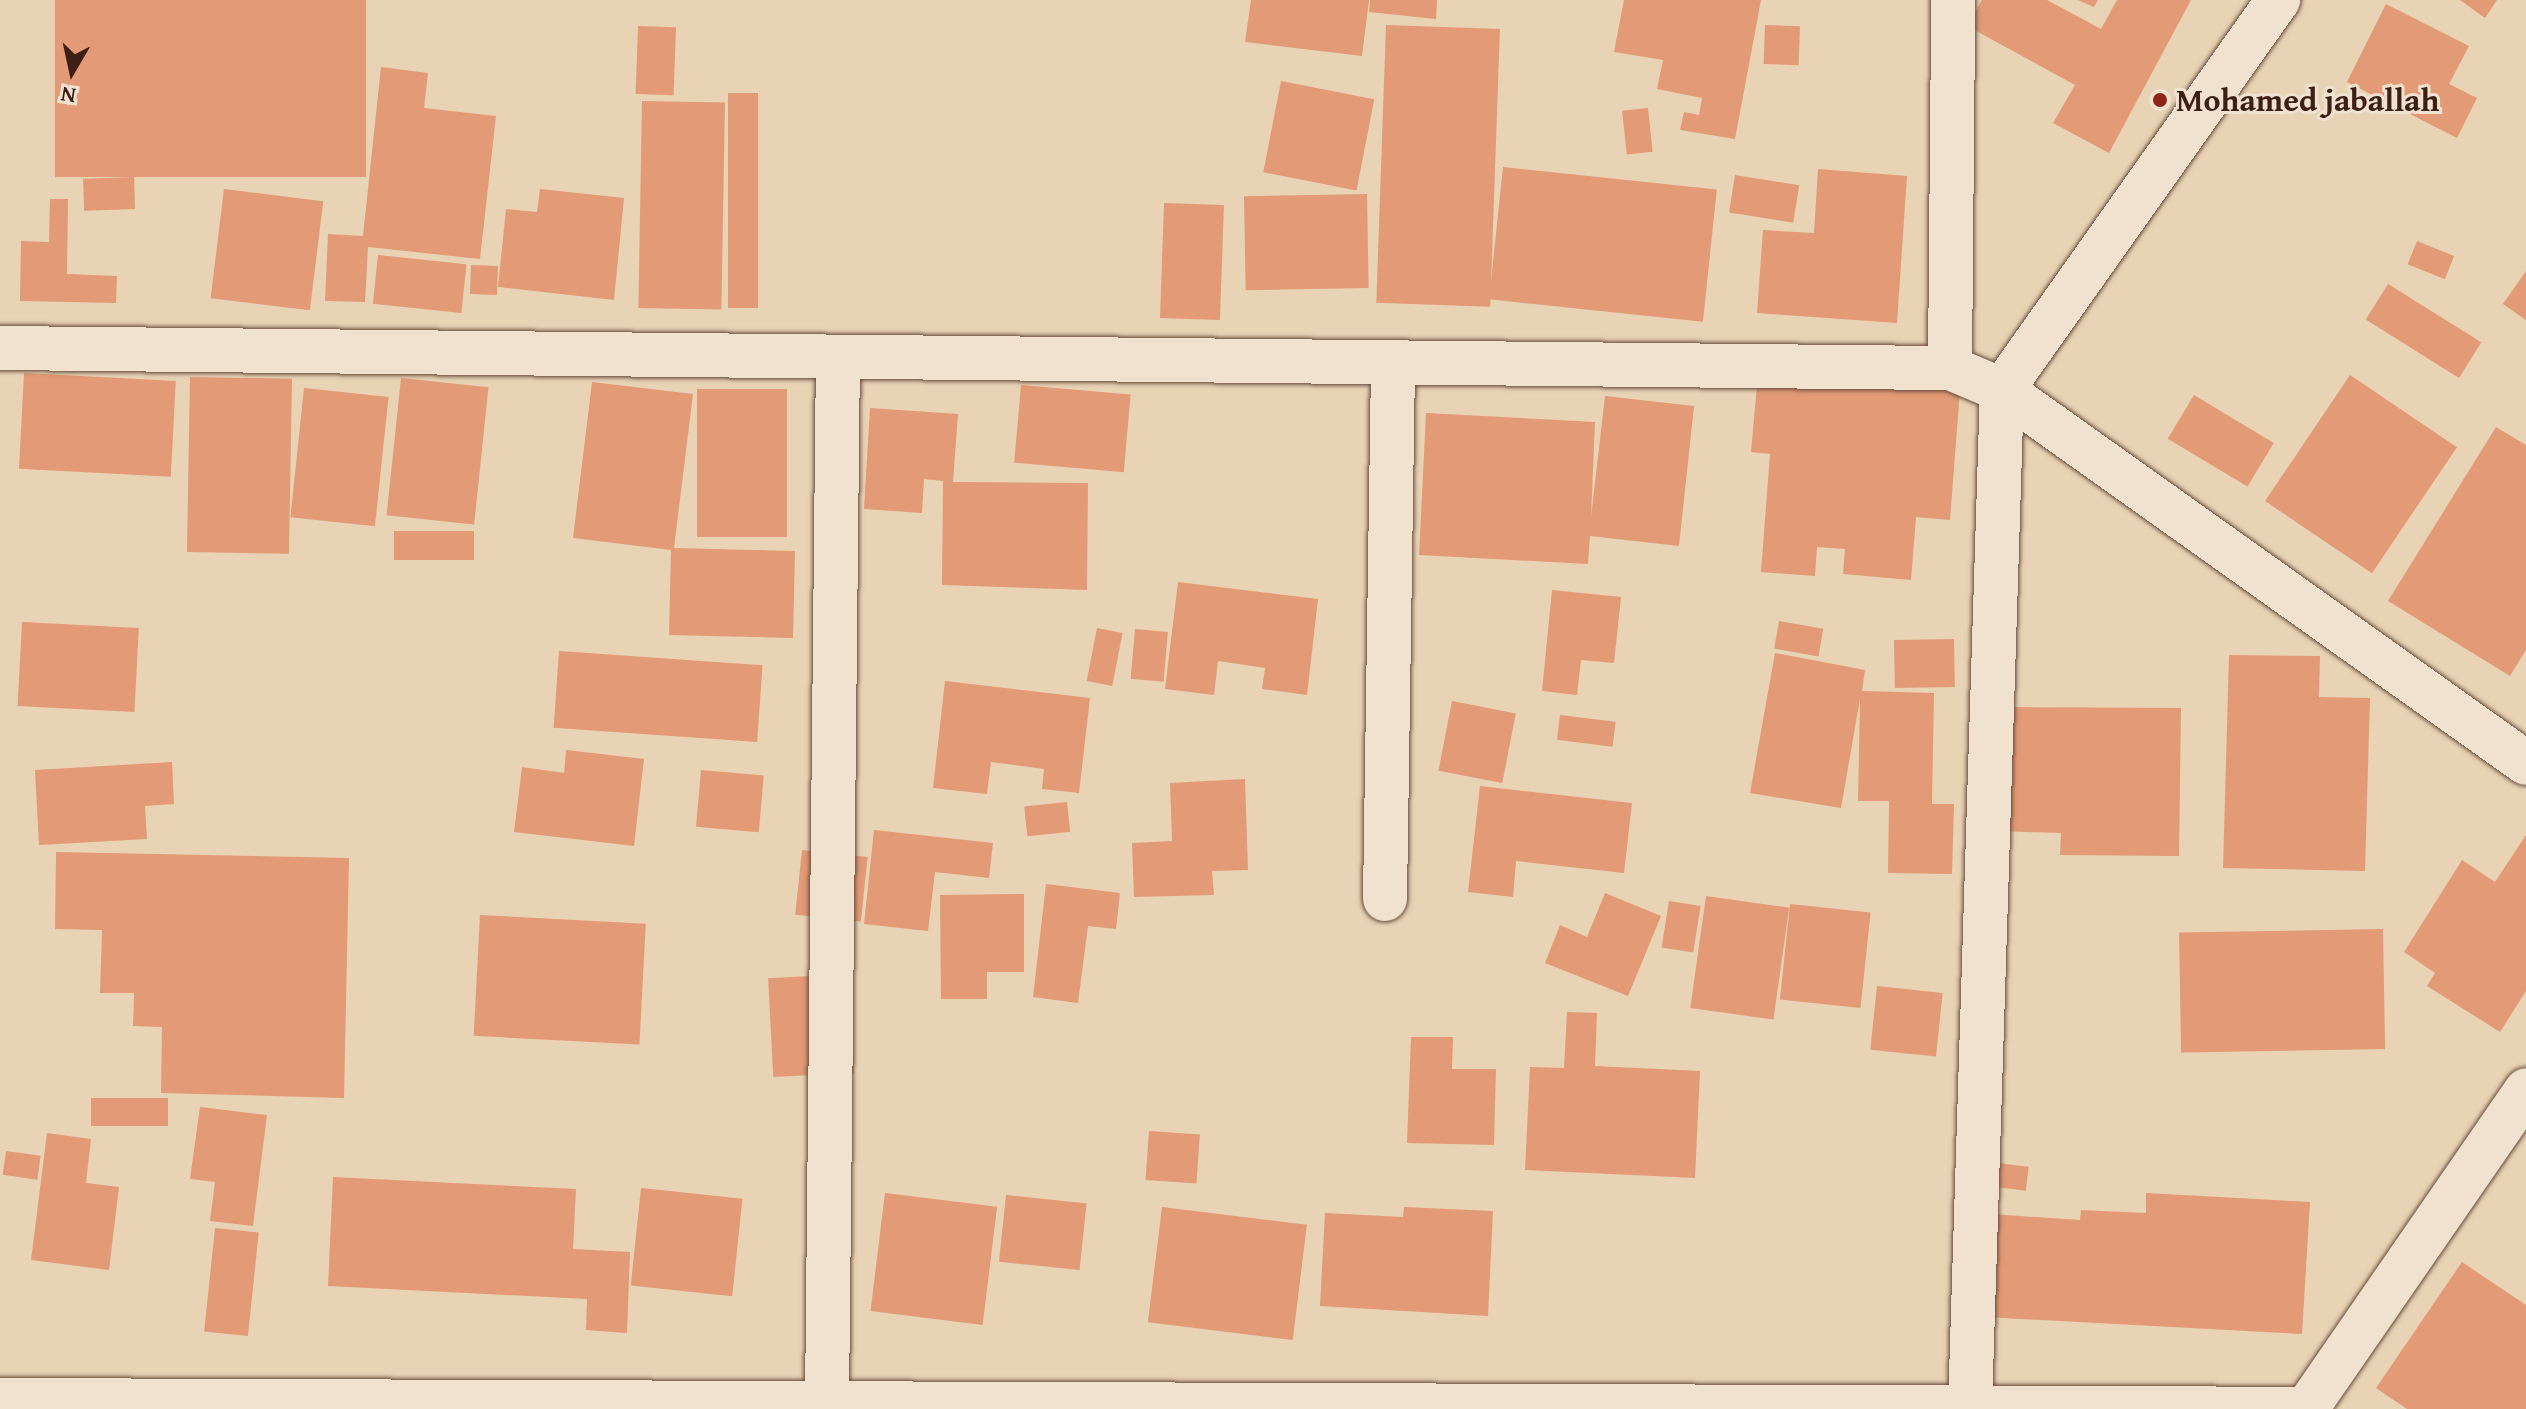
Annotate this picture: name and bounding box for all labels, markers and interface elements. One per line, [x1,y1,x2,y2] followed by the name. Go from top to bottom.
[32,32,112,112] north arrow
[58,79,78,113] text: N
[2176,81,2439,119] place label: Mohamed jaballah
[2151,91,2169,109] marker: Mohamed jaballah

